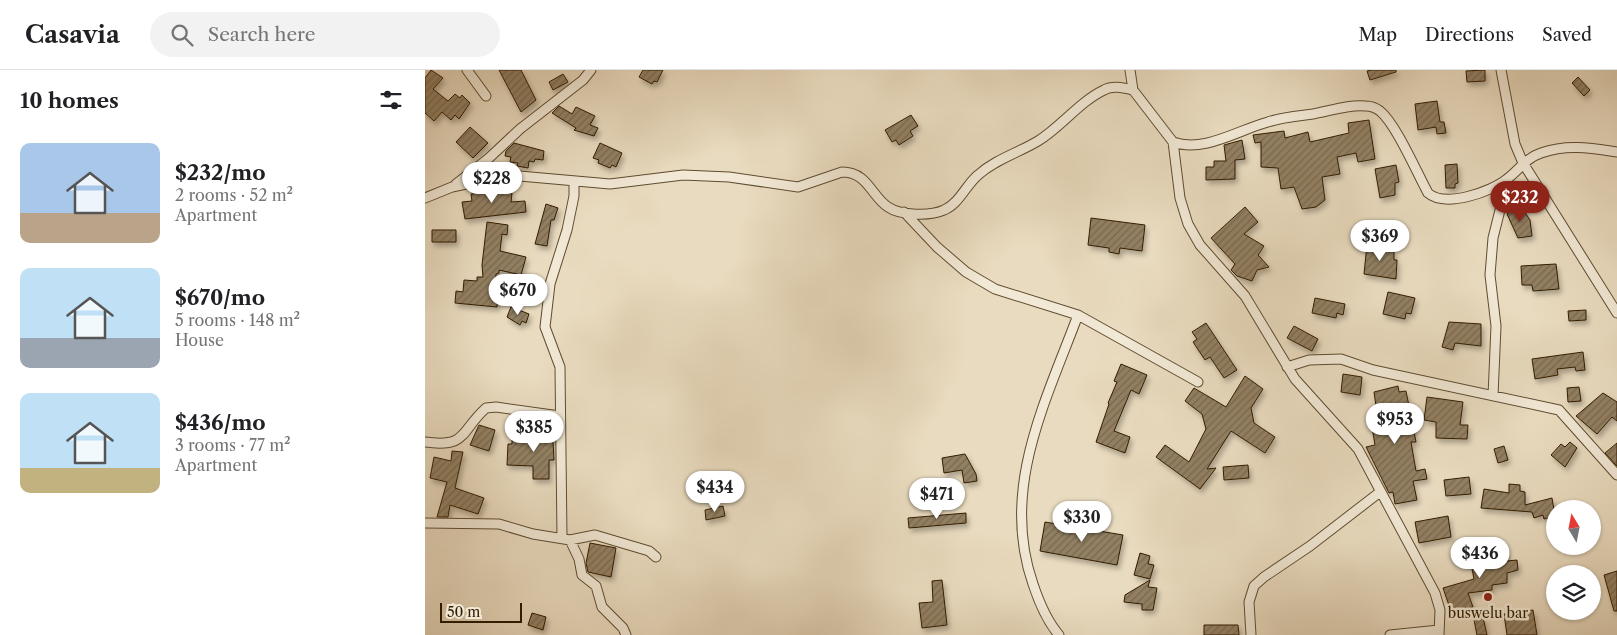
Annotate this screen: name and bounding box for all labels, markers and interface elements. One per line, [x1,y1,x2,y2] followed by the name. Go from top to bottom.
[150,12,500,57] search box
[25,20,120,49] text: Casavia
[168,21,196,49] icon: search
[208,23,315,46] text: Search here
[1358,24,1397,46] text: Map
[1425,24,1514,46] text: Directions
[1542,24,1592,46] text: Saved
[377,86,405,114] icon: filters
[20,88,119,113] text: 10 homes
[175,160,266,185] text: $232/mo
[462,162,522,204] pin: $228
[60,163,120,223] icon: home
[473,168,511,188] text: $228
[1490,180,1550,223] pin: $232
[175,185,293,205] text: 2 rooms · 52 m²
[1502,187,1538,207] text: $232
[175,205,257,225] text: Apartment
[1350,220,1410,262] pin: $369
[1361,226,1399,246] text: $369
[488,274,548,316] pin: $670
[500,280,536,300] text: $670
[175,285,265,310] text: $670/mo
[60,288,120,348] icon: home
[175,310,300,330] text: 5 rooms · 148 m²
[175,330,224,350] text: House
[1365,402,1425,445] pin: $953
[1377,409,1413,429] text: $953
[175,410,266,435] text: $436/mo
[504,410,564,453] pin: $385
[60,413,120,473] icon: home
[516,417,552,437] text: $385
[175,435,291,455] text: 3 rooms · 77 m²
[175,455,257,475] text: Apartment
[685,470,745,513] pin: $434
[697,477,733,497] text: $434
[907,478,967,520] pin: $471
[920,484,954,504] text: $471
[1052,500,1112,543] pin: $330
[1546,500,1601,555] north arrow
[1546,500,1601,620] map controls
[1063,507,1101,527] text: $330
[1450,536,1510,579] pin: $436
[1461,543,1499,563] text: $436
[1546,565,1601,620] button: layers
[1482,591,1494,603] marker: buswelu bar
[440,600,523,623] scale bar
[447,603,480,621] text: 50 m
[1448,604,1528,622] place label: buswelu bar

